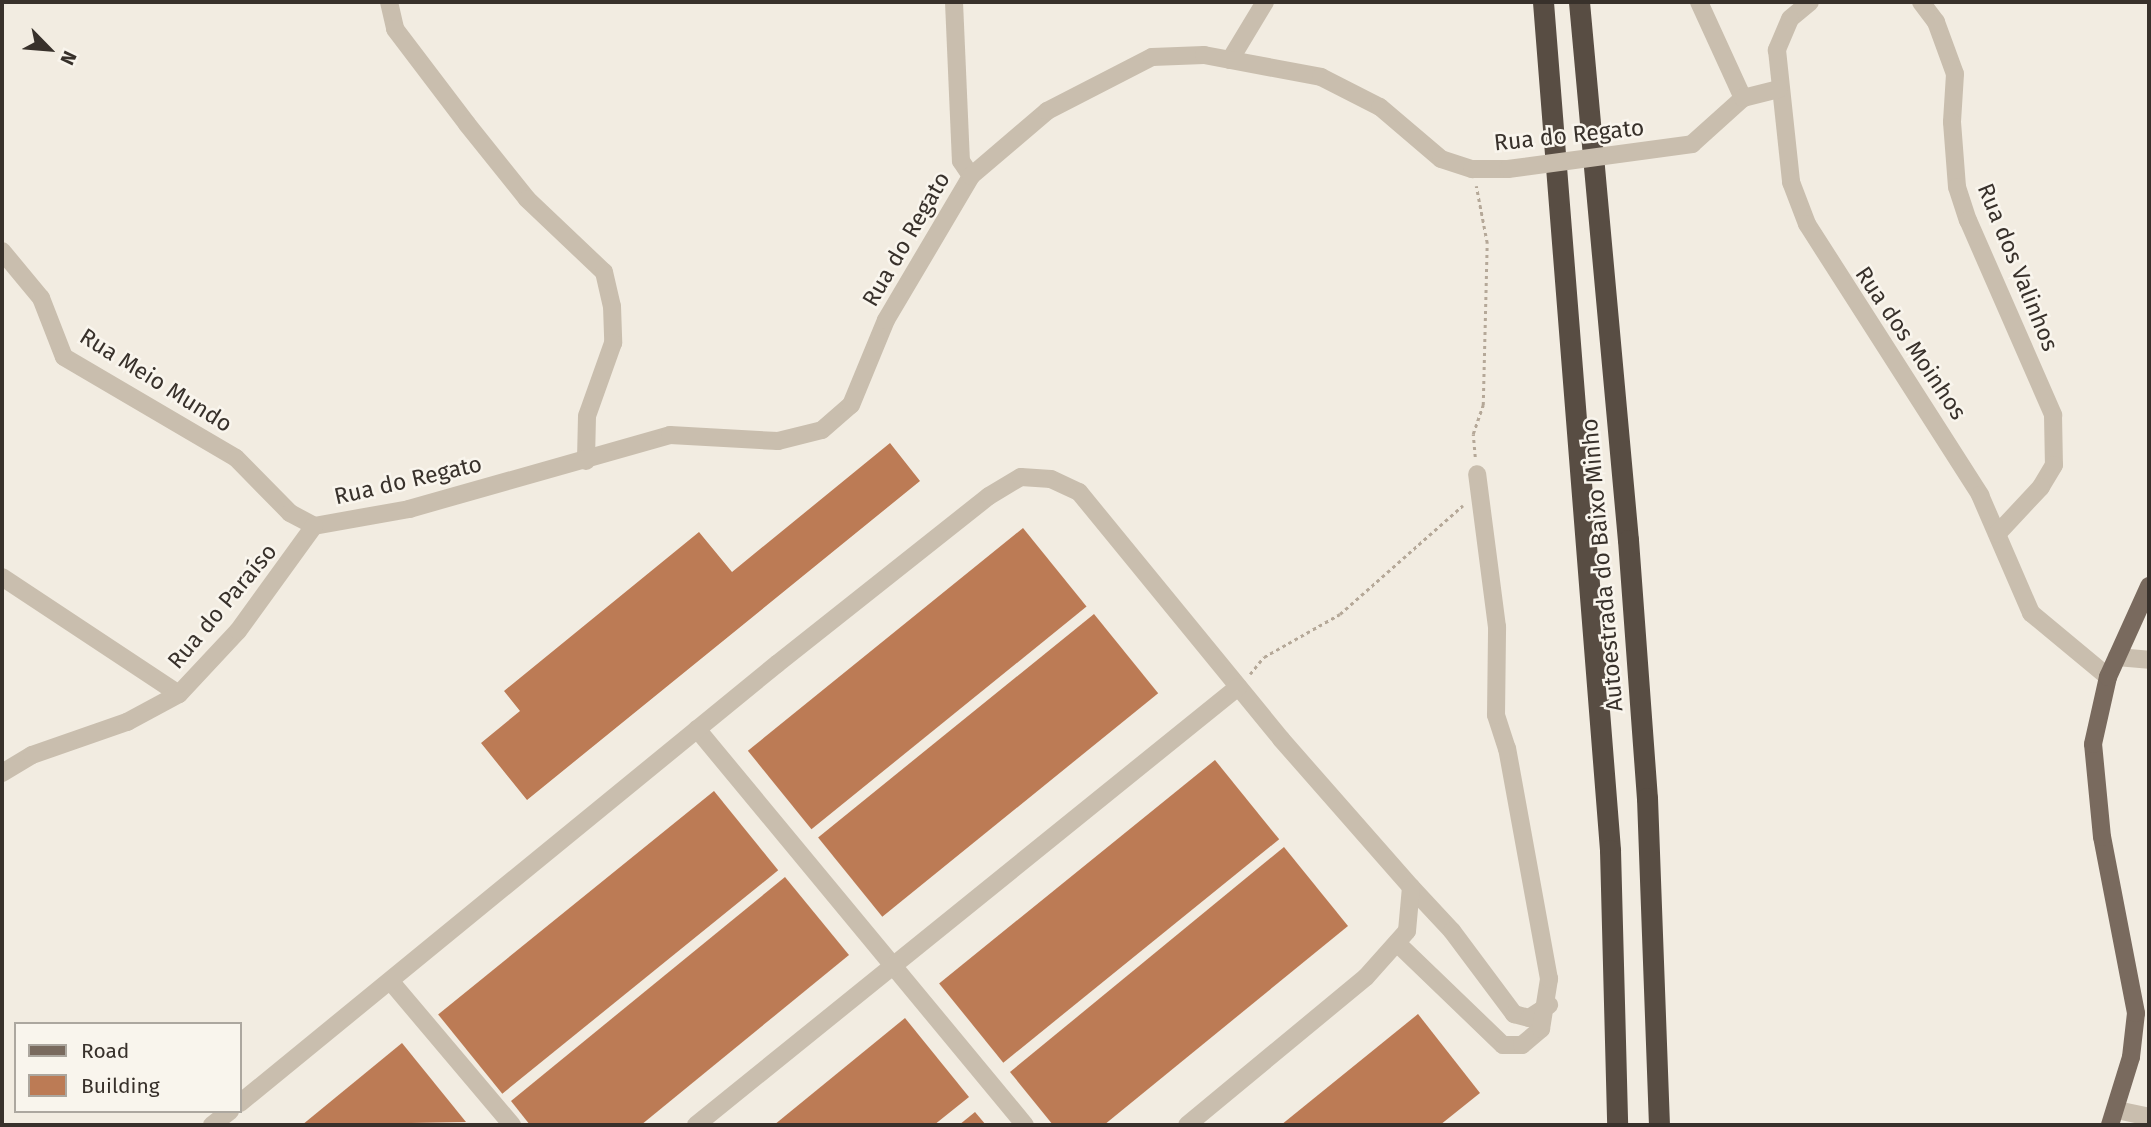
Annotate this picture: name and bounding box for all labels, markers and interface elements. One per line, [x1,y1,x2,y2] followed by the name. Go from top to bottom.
[14,14,84,84] north arrow
[55,48,82,69] text: N
[1493,113,1645,157] street label: Rua do Regato
[856,167,956,311] street label: Rua do Regato
[1972,179,2064,355] street label: Rua dos Valinhos
[1850,261,1972,425] street label: Rua dos Moinhos
[75,322,237,438] street label: Rua Meio Mundo
[1575,417,1629,713] street label: Autoestrada do Baixo Minho
[331,450,485,510] street label: Rua do Regato
[162,538,282,674] street label: Rua do Paraíso
[14,1022,242,1113] legend
[81,1038,129,1064] text: Road
[81,1073,160,1099] text: Building

